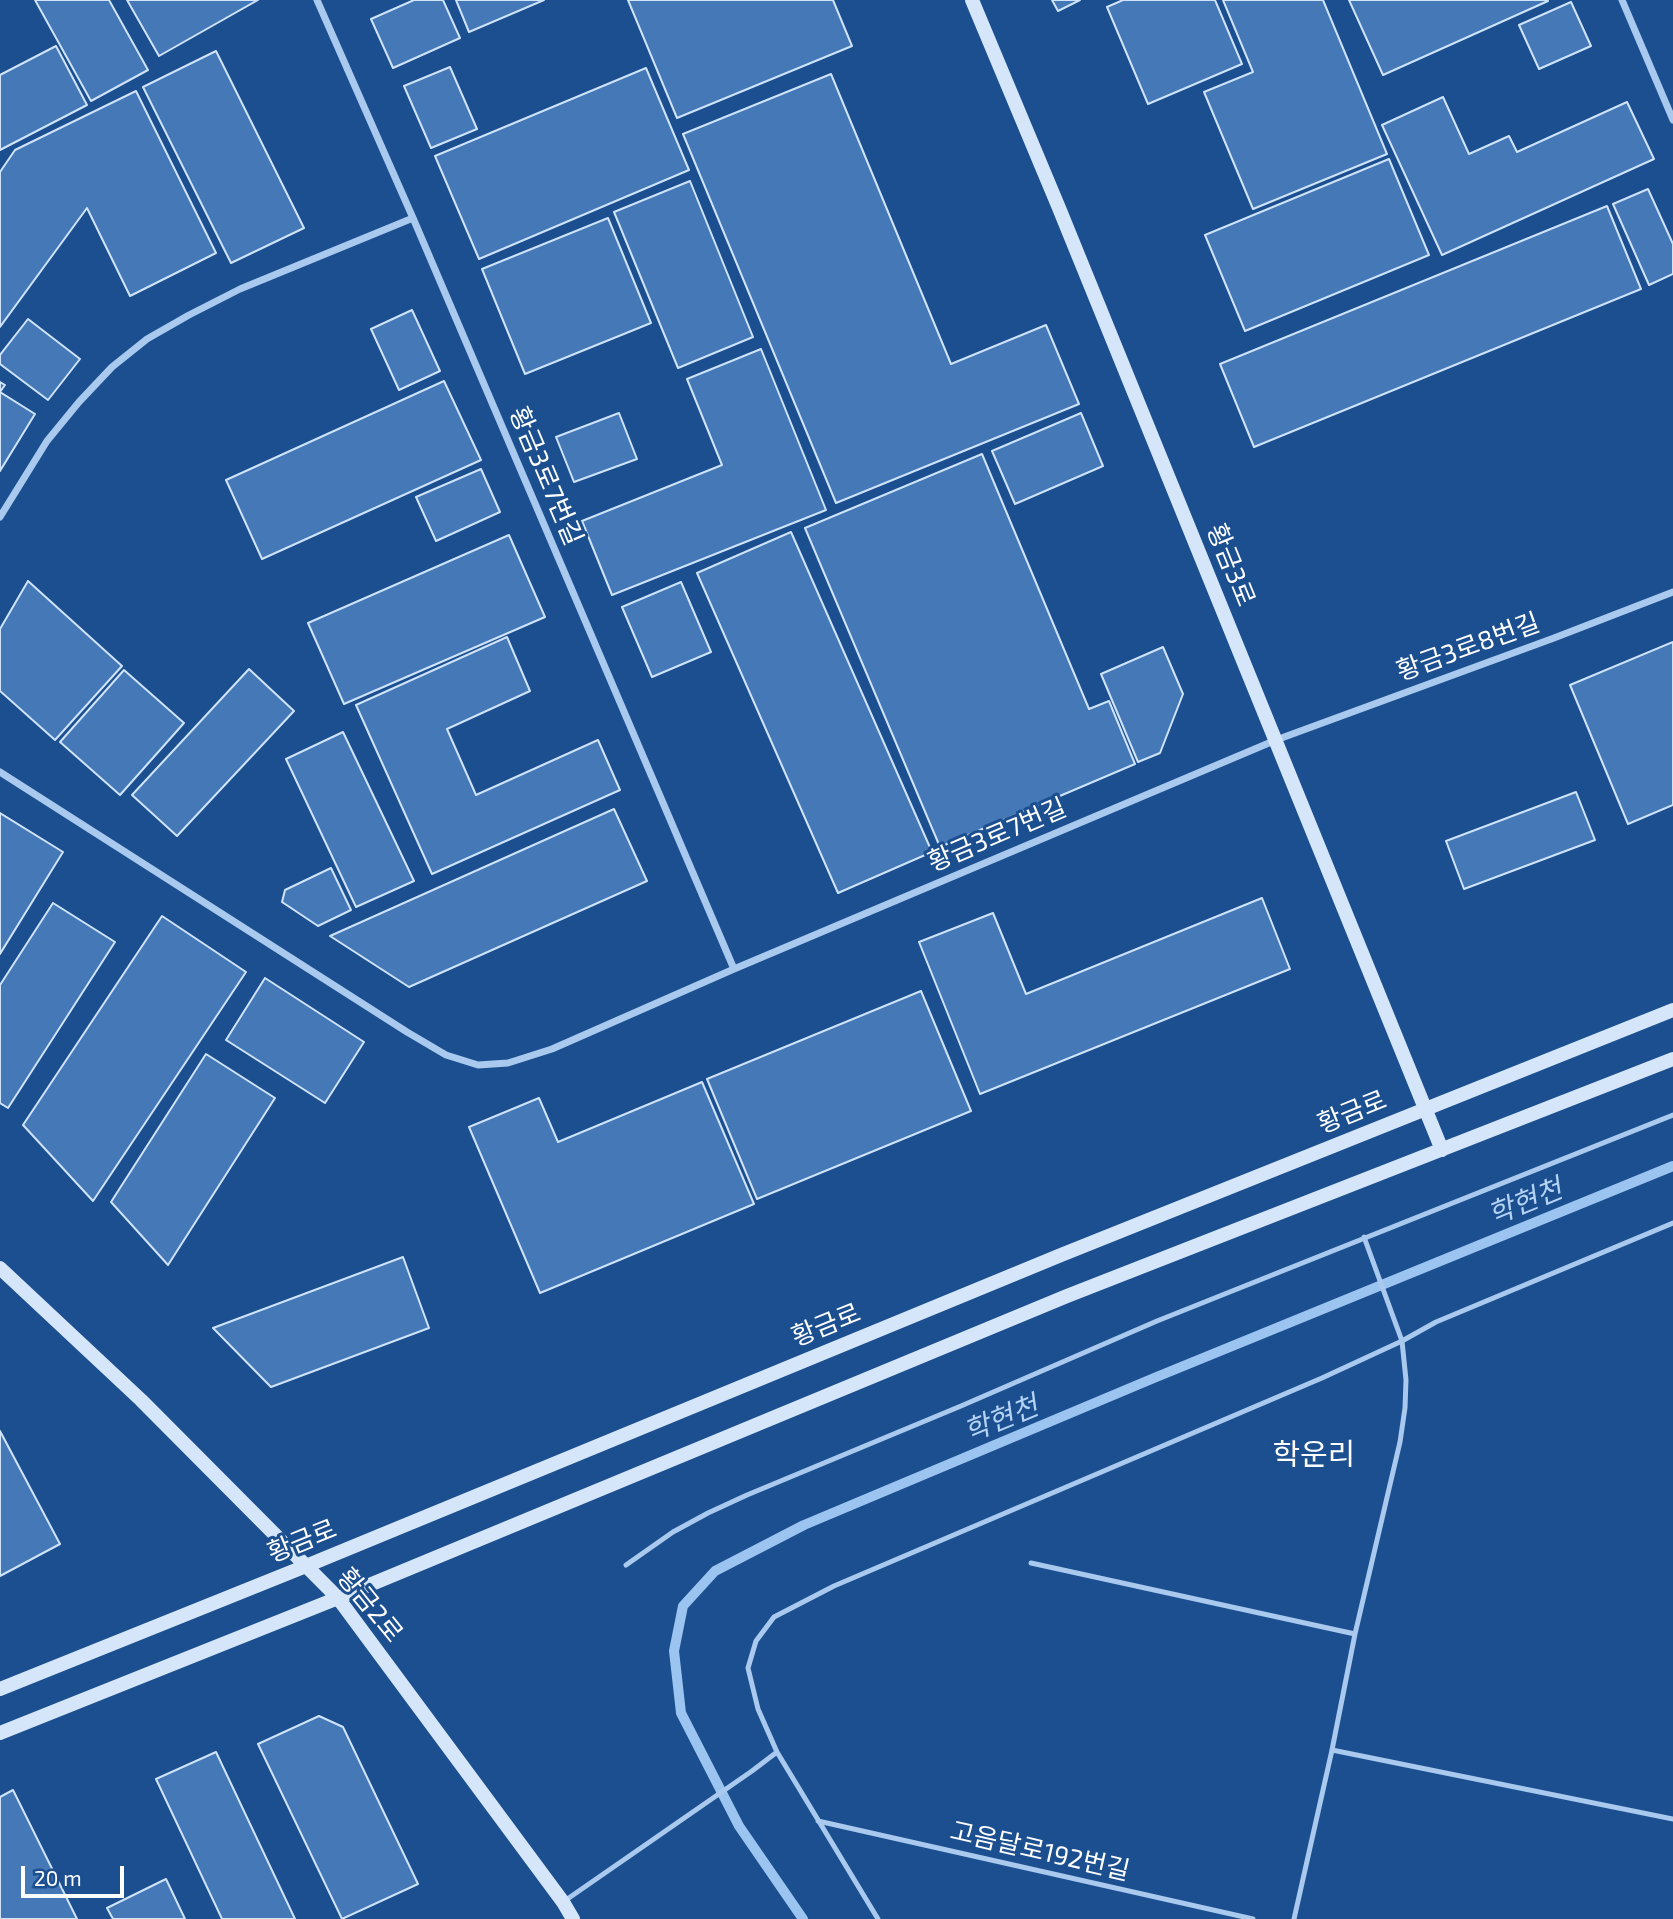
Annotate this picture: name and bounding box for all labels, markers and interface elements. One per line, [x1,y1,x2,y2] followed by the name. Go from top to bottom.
[503,402,589,550] street label: 황금3로7번길
[1200,519,1262,611] street label: 황금3로
[1392,607,1544,687] street label: 황금3로8번길
[923,792,1071,878] street label: 황금3로7번길
[1313,1084,1391,1140] street label: 황금로
[1483,1172,1567,1232] water label: 학현천
[787,1297,865,1353] street label: 황금로
[959,1389,1043,1449] water label: 학현천
[1273,1437,1355,1473] district label: 학운리
[263,1513,341,1569] street label: 황금로
[331,1562,409,1648] street label: 황금2로
[947,1815,1133,1887] street label: 고음달로192번길
[24,1853,128,1897] scale bar
[34,1865,82,1890] text: 20 m

